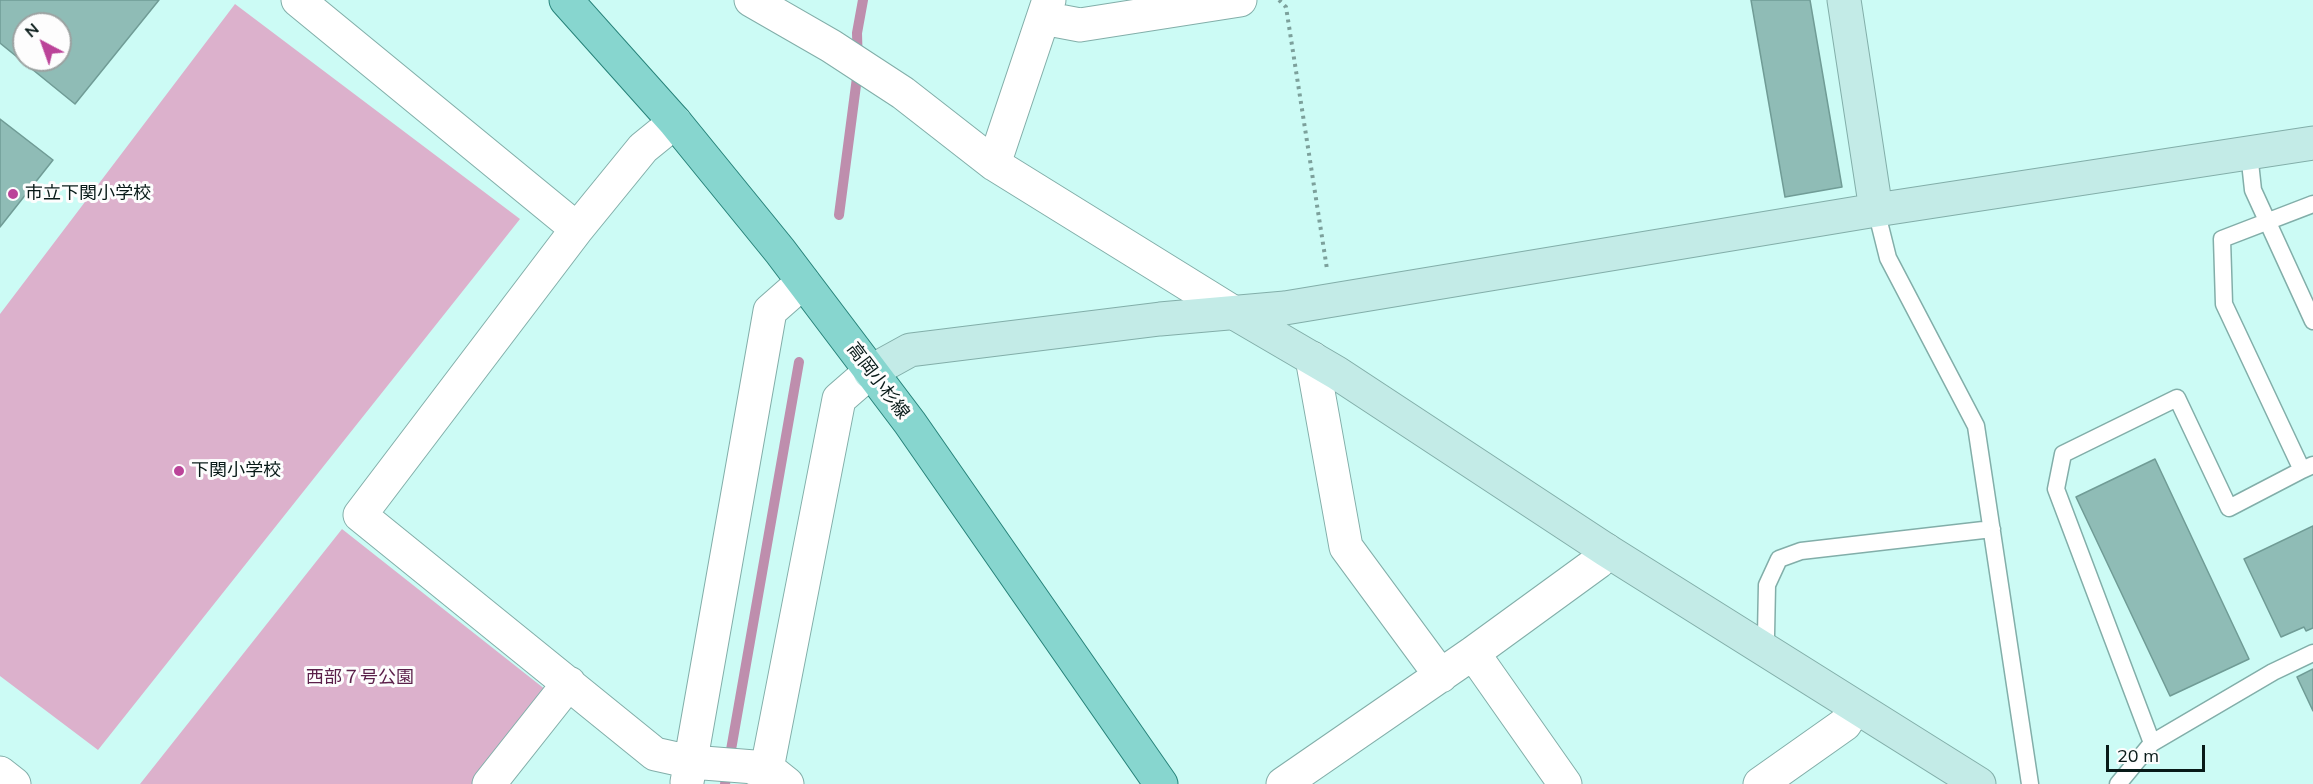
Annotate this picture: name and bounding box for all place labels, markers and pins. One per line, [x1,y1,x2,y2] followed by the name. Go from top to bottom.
[25,183,151,205] place label: 市立下関小学校
[6,187,20,201] marker: 市立下関小学校
[191,460,281,482] place label: 下関小学校
[172,464,186,478] marker: 下関小学校

